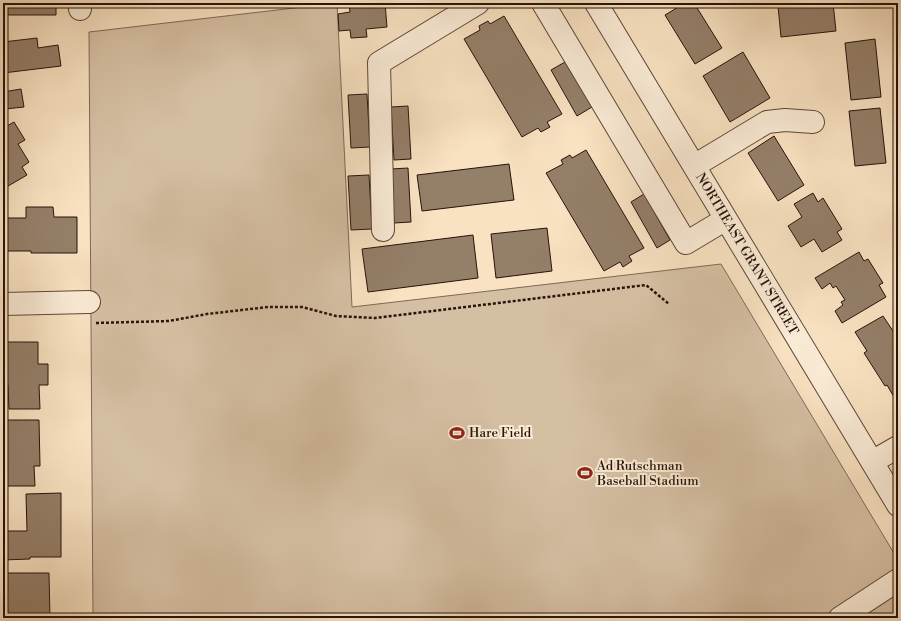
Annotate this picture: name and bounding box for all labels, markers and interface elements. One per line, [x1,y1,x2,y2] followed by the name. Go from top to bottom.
[692,170,802,338] street label: NORTHEAST GRANT STREET
[448,424,466,442] sports icon: Hare Field
[469,425,532,441] place label: Hare Field
[596,458,699,489] place label: Ad Rutschman Baseball Stadium
[576,464,594,482] sports icon: Ad Rutschman Baseball Stadium

